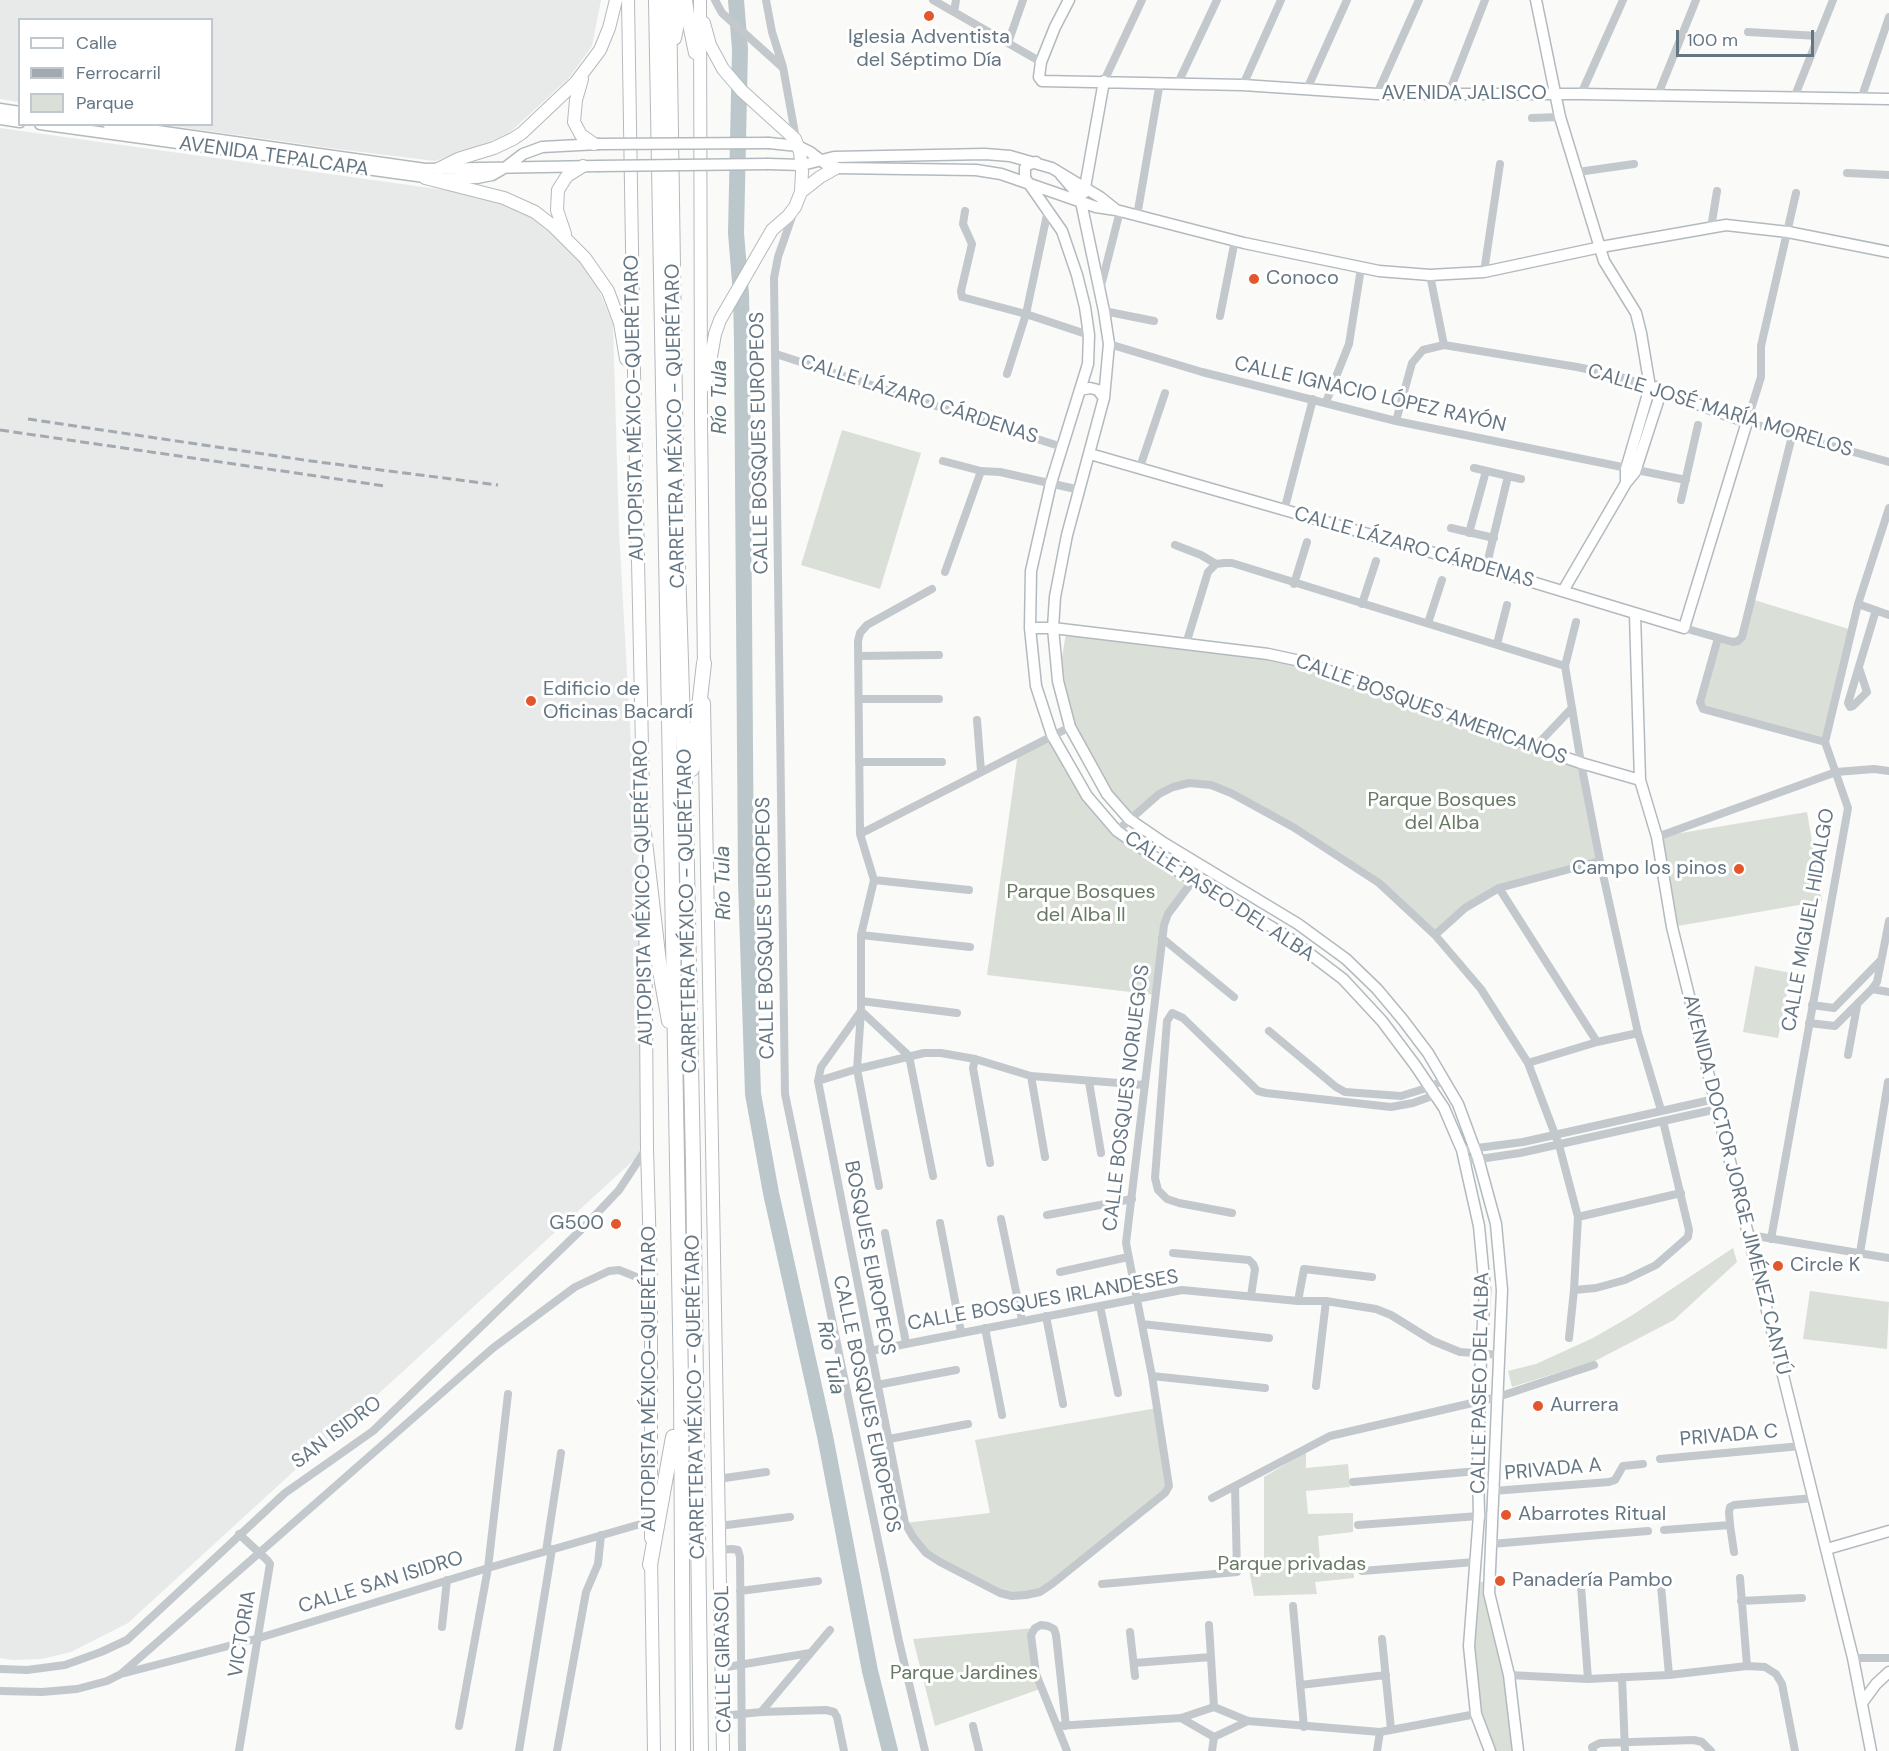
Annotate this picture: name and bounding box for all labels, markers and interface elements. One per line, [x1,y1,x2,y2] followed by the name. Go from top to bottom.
[922,9,936,23] marker: Iglesia Adventista del Séptimo Día
[18,18,213,126] legend
[1679,18,1817,56] scale bar
[848,26,1010,73] place label: Iglesia Adventista del Séptimo Día
[1687,28,1738,52] text: 100 m
[76,31,117,55] text: Calle
[76,61,161,85] text: Ferrocarril
[1381,82,1547,106] street label: AVENIDA JALISCO
[76,91,134,115] text: Parque
[178,132,370,182] street label: AVENIDA TEPALCAPA
[620,255,650,561] street label: AUTOPISTA MÉXICO-QUERÉTARO
[661,263,691,589] street label: CARRETERA MÉXICO - QUERÉTARO
[1266,267,1339,291] place label: Conoco
[1247,272,1261,286] marker: Conoco
[746,311,774,575] street label: CALLE BOSQUES EUROPEOS
[797,350,1041,450] street label: CALLE LÁZARO CÁRDENAS
[1232,352,1508,438] street label: CALLE IGNACIO LÓPEZ RAYÓN
[1585,359,1855,463] street label: CALLE JOSÉ MARÍA MORELOS
[707,360,733,434] water label: Río Tula
[1291,502,1537,594] street label: CALLE LÁZARO CÁRDENAS
[1292,650,1570,770] street label: CALLE BOSQUES AMERICANOS
[543,678,693,725] place label: Edificio de Oficinas Bacardí
[524,694,538,708] marker: Edificio de Oficinas Bacardí
[629,740,659,1046] street label: AUTOPISTA MÉXICO-QUERÉTARO
[673,748,703,1074] street label: CARRETERA MÉXICO - QUERÉTARO
[1367,789,1517,836] park label: Parque Bosques del Alba
[752,796,780,1060] street label: CALLE BOSQUES EUROPEOS
[1778,807,1840,1033] street label: CALLE MIGUEL HIDALGO
[1120,827,1318,967] street label: CALLE PASEO DEL ALBA
[711,845,737,921] water label: Río Tula
[1572,857,1727,881] place label: Campo los pinos
[1732,862,1746,876] marker: Campo los pinos
[1006,881,1156,928] park label: Parque Bosques del Alba II
[1099,963,1155,1233] street label: CALLE BOSQUES NORUEGOS
[1677,992,1795,1378] street label: AVENIDA DOCTOR JORGE JIMÉNEZ CANTÚ
[838,1159,900,1357] street label: BOSQUES EUROPEOS
[549,1212,604,1236] place label: G500
[609,1217,623,1231] marker: G500
[638,1226,662,1532] street label: AUTOPISTA MÉXICO-QUERÉTARO
[681,1234,711,1560] street label: CARRETERA MÉXICO - QUERÉTARO
[1790,1254,1860,1278] place label: Circle K
[1771,1259,1785,1273] marker: Circle K
[906,1265,1180,1337] street label: CALLE BOSQUES IRLANDESES
[1467,1272,1495,1494] street label: CALLE PASEO DEL ALBA
[827,1273,905,1535] street label: CALLE BOSQUES EUROPEOS
[810,1319,850,1397] water label: Río Tula
[287,1391,387,1475] street label: SAN ISIDRO
[1550,1394,1619,1418] place label: Aurrera
[1531,1399,1545,1413] marker: Aurrera
[1679,1420,1779,1452] street label: PRIVADA C
[1503,1454,1603,1486] street label: PRIVADA A
[1518,1503,1666,1527] place label: Abarrotes Ritual
[1499,1508,1513,1522] marker: Abarrotes Ritual
[296,1547,466,1619] street label: CALLE SAN ISIDRO
[1218,1553,1366,1577] park label: Parque privadas
[1512,1569,1673,1593] place label: Panadería Pambo
[1493,1574,1507,1588] marker: Panadería Pambo
[711,1585,737,1733] street label: CALLE GIRASOL
[224,1589,262,1679] street label: VICTORIA
[890,1662,1038,1686] park label: Parque Jardines

